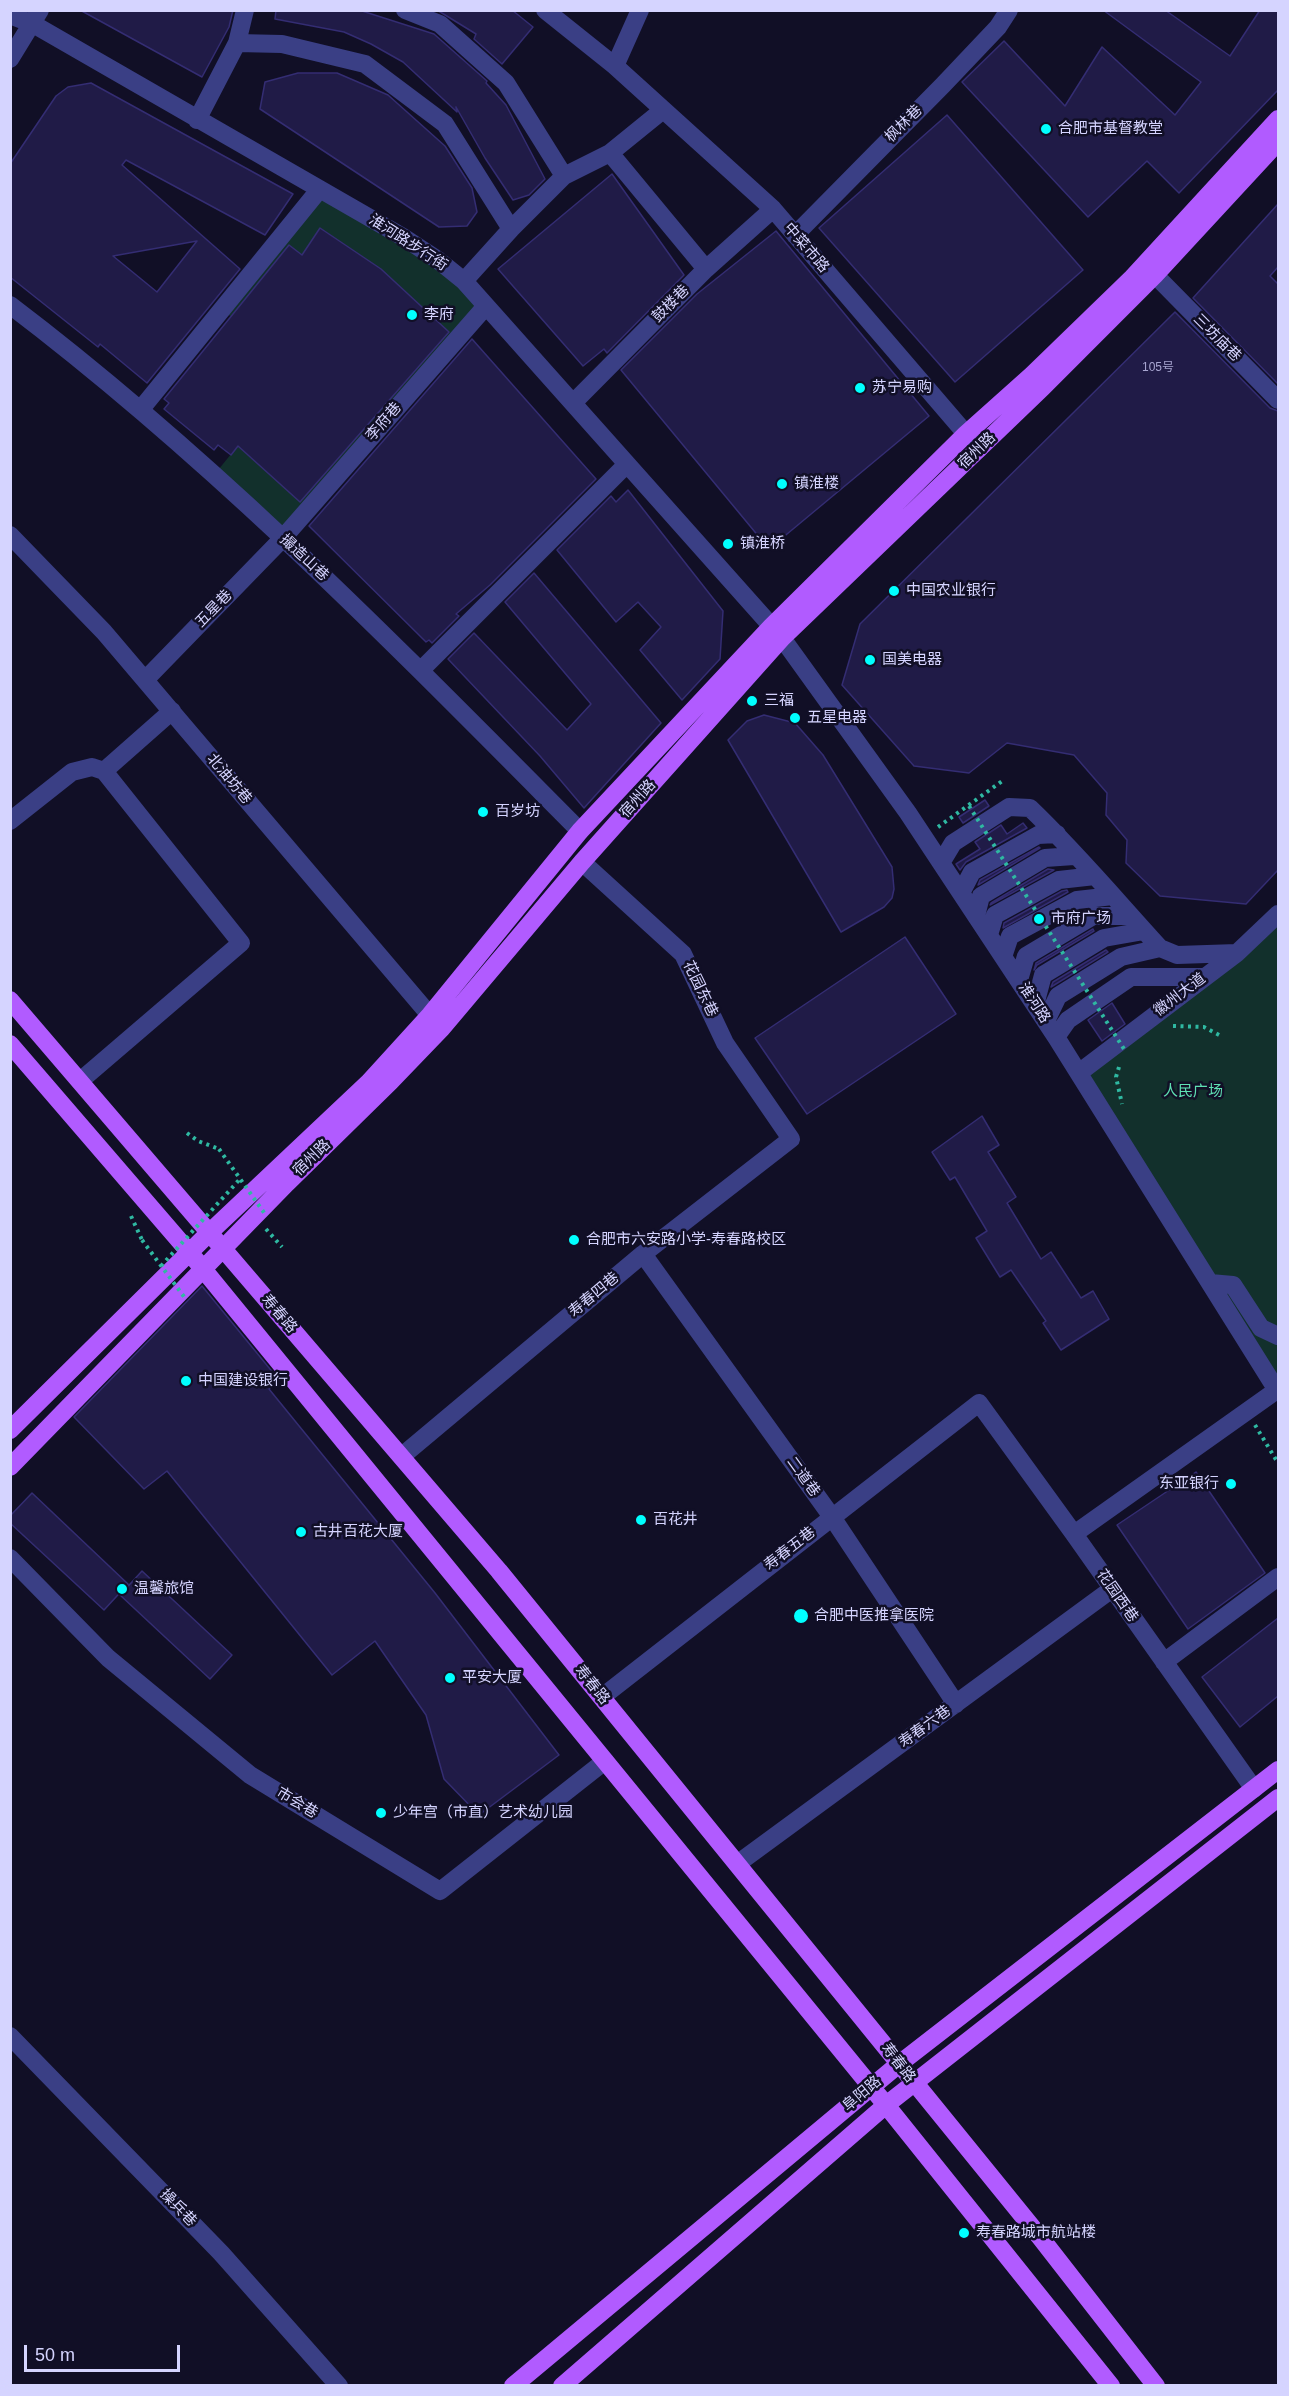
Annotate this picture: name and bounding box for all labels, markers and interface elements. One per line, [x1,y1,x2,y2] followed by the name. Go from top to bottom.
[882,102,926,146] street label: 枫林巷
[1058,120,1163,138] place label: 合肥市基督教堂
[1039,122,1053,136] marker: 合肥市基督教堂
[365,211,451,275] street label: 淮河路步行街
[780,219,832,277] street label: 中菜市路
[649,282,693,326] street label: 鼓楼巷
[424,306,454,324] place label: 李府
[405,308,419,322] marker: 李府
[1189,310,1245,366] street label: 三坊庙巷
[1142,361,1174,375] house number: 105号
[872,379,932,397] place label: 苏宁易购
[853,381,867,395] marker: 苏宁易购
[362,399,406,445] street label: 李府巷
[955,429,999,473] street label: 宿州路
[794,475,839,493] place label: 镇淮楼
[775,477,789,491] marker: 镇淮楼
[276,531,332,585] street label: 撮造山巷
[740,535,785,553] place label: 镇淮桥
[721,537,735,551] marker: 镇淮桥
[906,582,996,600] place label: 中国农业银行
[887,584,901,598] marker: 中国农业银行
[192,587,236,631] street label: 五星巷
[882,651,942,669] place label: 国美电器
[863,653,877,667] marker: 国美电器
[764,692,794,710] place label: 三福
[745,694,759,708] marker: 三福
[807,709,867,727] place label: 五星电器
[788,711,802,725] marker: 五星电器
[203,750,255,808] street label: 北油坊巷
[616,776,660,822] street label: 宿州路
[495,803,540,821] place label: 百岁坊
[476,805,490,819] marker: 百岁坊
[1051,910,1111,928] place label: 市府广场
[1032,912,1046,926] marker: 市府广场
[679,958,721,1020] street label: 花园东巷
[1151,970,1209,1020] street label: 徽州大道
[1014,979,1054,1027] street label: 淮河路
[1163,1083,1223,1101] park label: 人民广场
[290,1136,334,1180] street label: 宿州路
[586,1231,786,1249] place label: 合肥市六安路小学-寿春路校区
[567,1233,581,1247] marker: 合肥市六安路小学-寿春路校区
[565,1269,623,1321] street label: 寿春四巷
[257,1291,301,1337] street label: 寿春路
[198,1372,288,1390] place label: 中国建设银行
[179,1374,193,1388] marker: 中国建设银行
[782,1454,824,1500] street label: 二道巷
[1159,1475,1219,1493] place label: 东亚银行
[1224,1477,1238,1491] marker: 东亚银行
[653,1511,698,1529] place label: 百花井
[634,1513,648,1527] marker: 百花井
[313,1523,403,1541] place label: 古井百花大厦
[761,1523,819,1575] street label: 寿春五巷
[294,1525,308,1539] marker: 古井百花大厦
[1092,1566,1142,1626] street label: 花园西巷
[134,1580,194,1598] place label: 温馨旅馆
[115,1582,129,1596] marker: 温馨旅馆
[792,1607,810,1625] marker: 合肥中医推拿医院
[814,1607,934,1625] place label: 合肥中医推拿医院
[571,1662,613,1708] street label: 寿春路
[462,1669,522,1687] place label: 平安大厦
[443,1671,457,1685] marker: 平安大厦
[895,1702,955,1752] street label: 寿春六巷
[273,1784,321,1822] street label: 市会巷
[393,1804,573,1822] place label: 少年宫（市直）艺术幼儿园
[374,1806,388,1820] marker: 少年宫（市直）艺术幼儿园
[877,2040,919,2086] street label: 寿春路
[839,2073,885,2115] street label: 阜阳路
[156,2186,200,2230] street label: 操兵巷
[976,2224,1096,2242] place label: 寿春路城市航站楼
[957,2226,971,2240] marker: 寿春路城市航站楼
[27,2333,183,2371] scale bar
[35,2345,75,2365] text: 50 m

